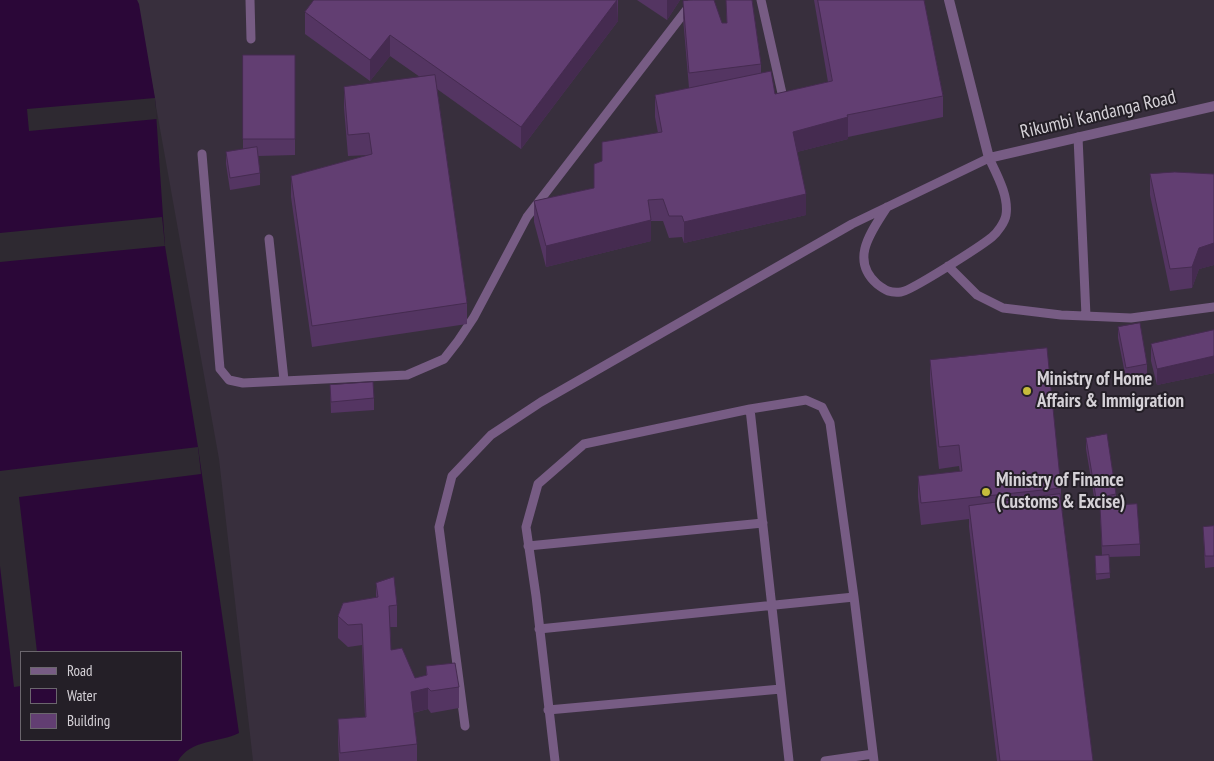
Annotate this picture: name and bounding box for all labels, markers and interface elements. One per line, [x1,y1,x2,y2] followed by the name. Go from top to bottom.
[1018,86,1178,144] street label: Rikumbi Kandanga Road
[1037,369,1184,413] place label: Ministry of Home Affairs & Immigration
[1021,385,1033,397] marker: Ministry of Home Affairs & Immigration
[996,470,1125,514] place label: Ministry of Finance (Customs & Excise)
[980,486,992,498] marker: Ministry of Finance (Customs & Excise)
[20,651,182,741] legend
[67,661,93,680] text: Road
[67,686,97,705] text: Water
[67,711,110,730] text: Building

